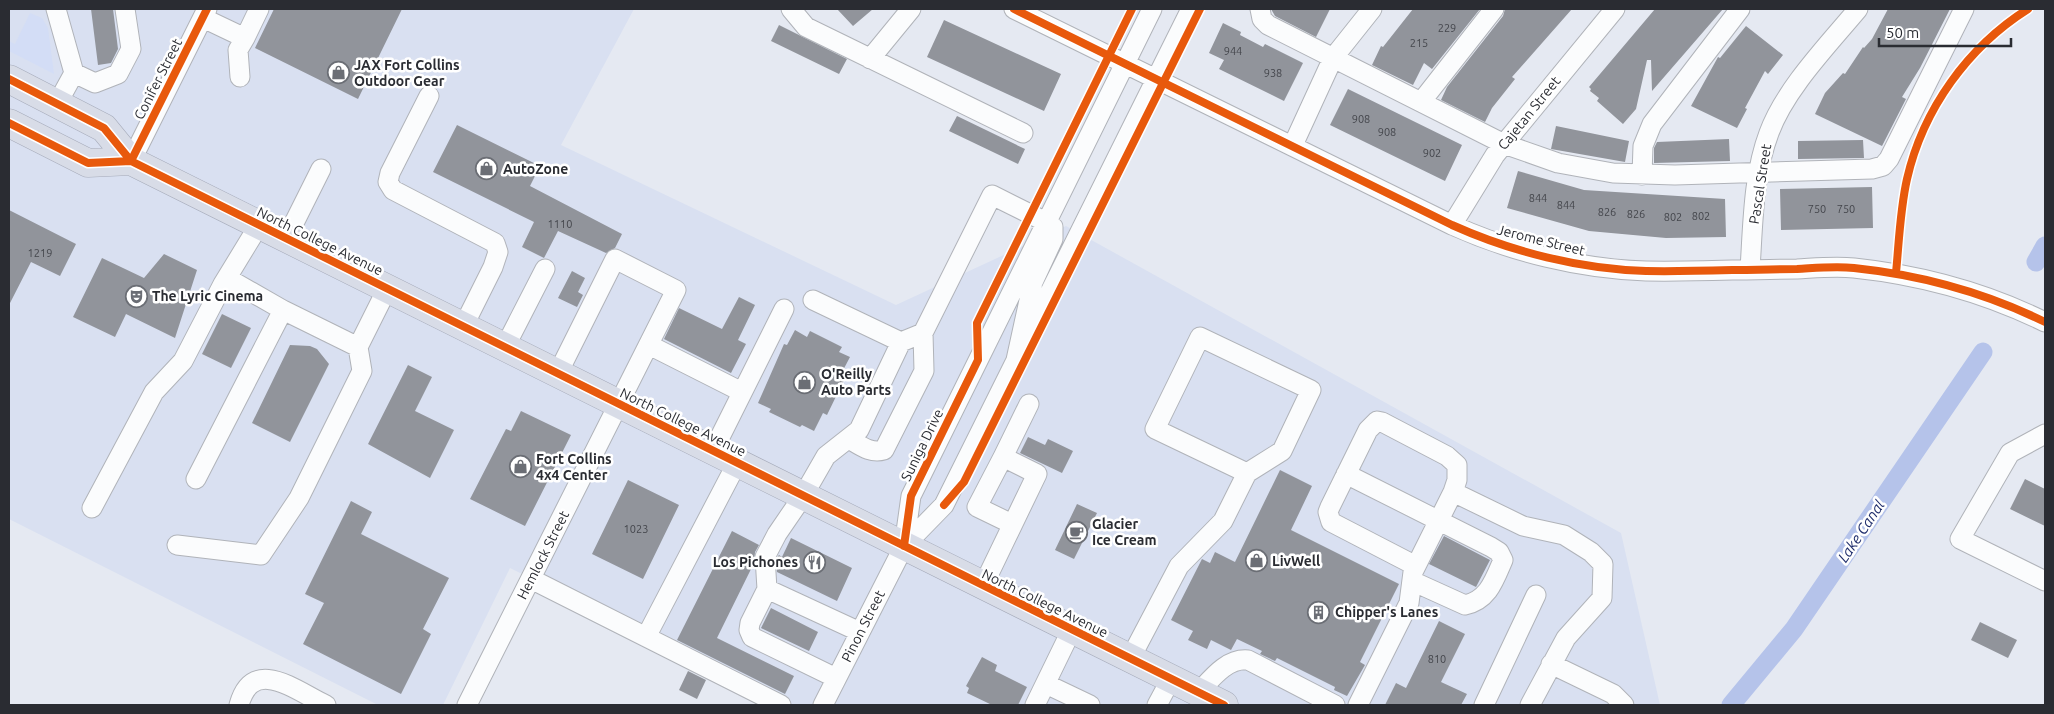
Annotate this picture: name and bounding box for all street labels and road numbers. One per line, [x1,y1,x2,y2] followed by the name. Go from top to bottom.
[131,35,186,122] street label: Conifer Street
[1494,73,1564,153] street label: Cajetan Street
[1746,142,1774,225] street label: Pascal Street
[254,204,386,278] street label: North College Avenue
[1495,221,1587,259] street label: Jerome Street
[617,385,749,459] street label: North College Avenue
[898,406,946,484] street label: Suniga Drive
[514,508,572,602] street label: Hemlock Street
[979,566,1111,640] street label: North College Avenue
[838,587,888,664] street label: Pinon Street

